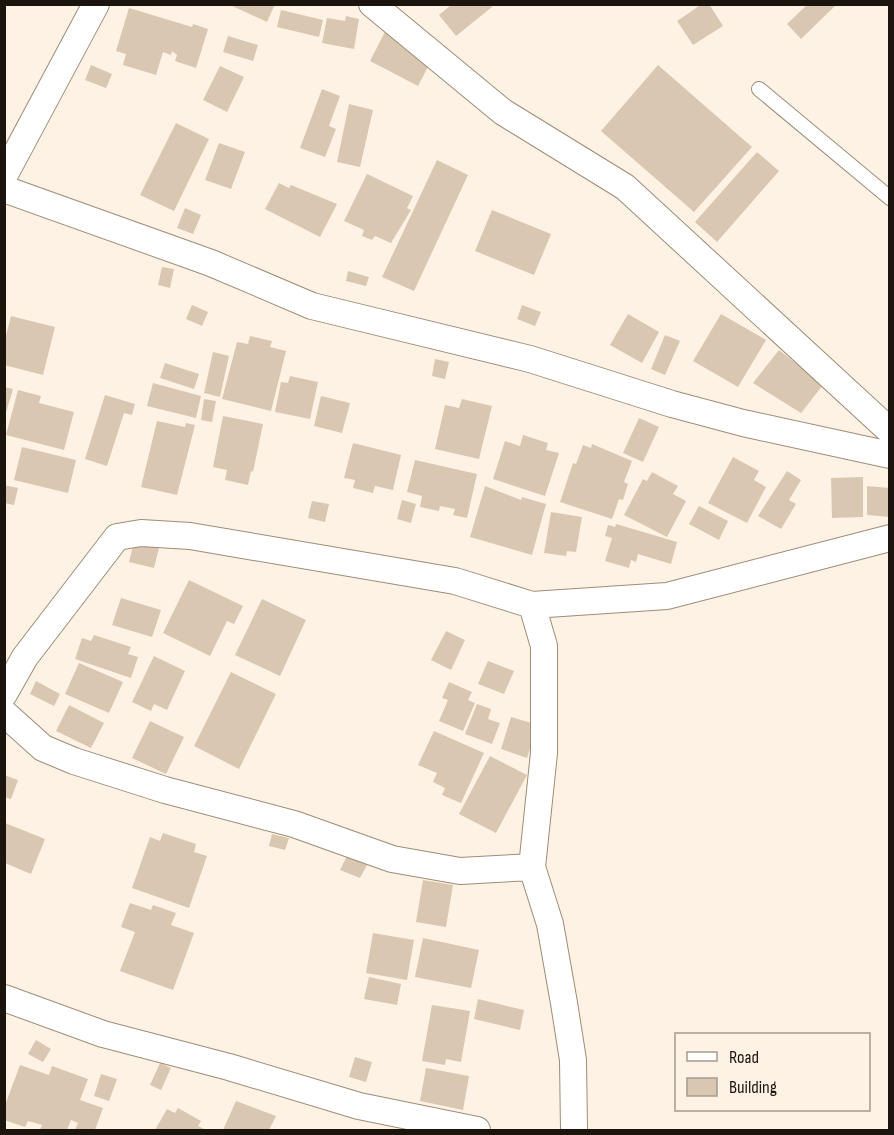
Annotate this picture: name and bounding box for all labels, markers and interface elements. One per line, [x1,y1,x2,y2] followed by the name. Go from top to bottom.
[675,1033,870,1111] legend
[729,1047,759,1068] text: Road
[729,1077,777,1098] text: Building

